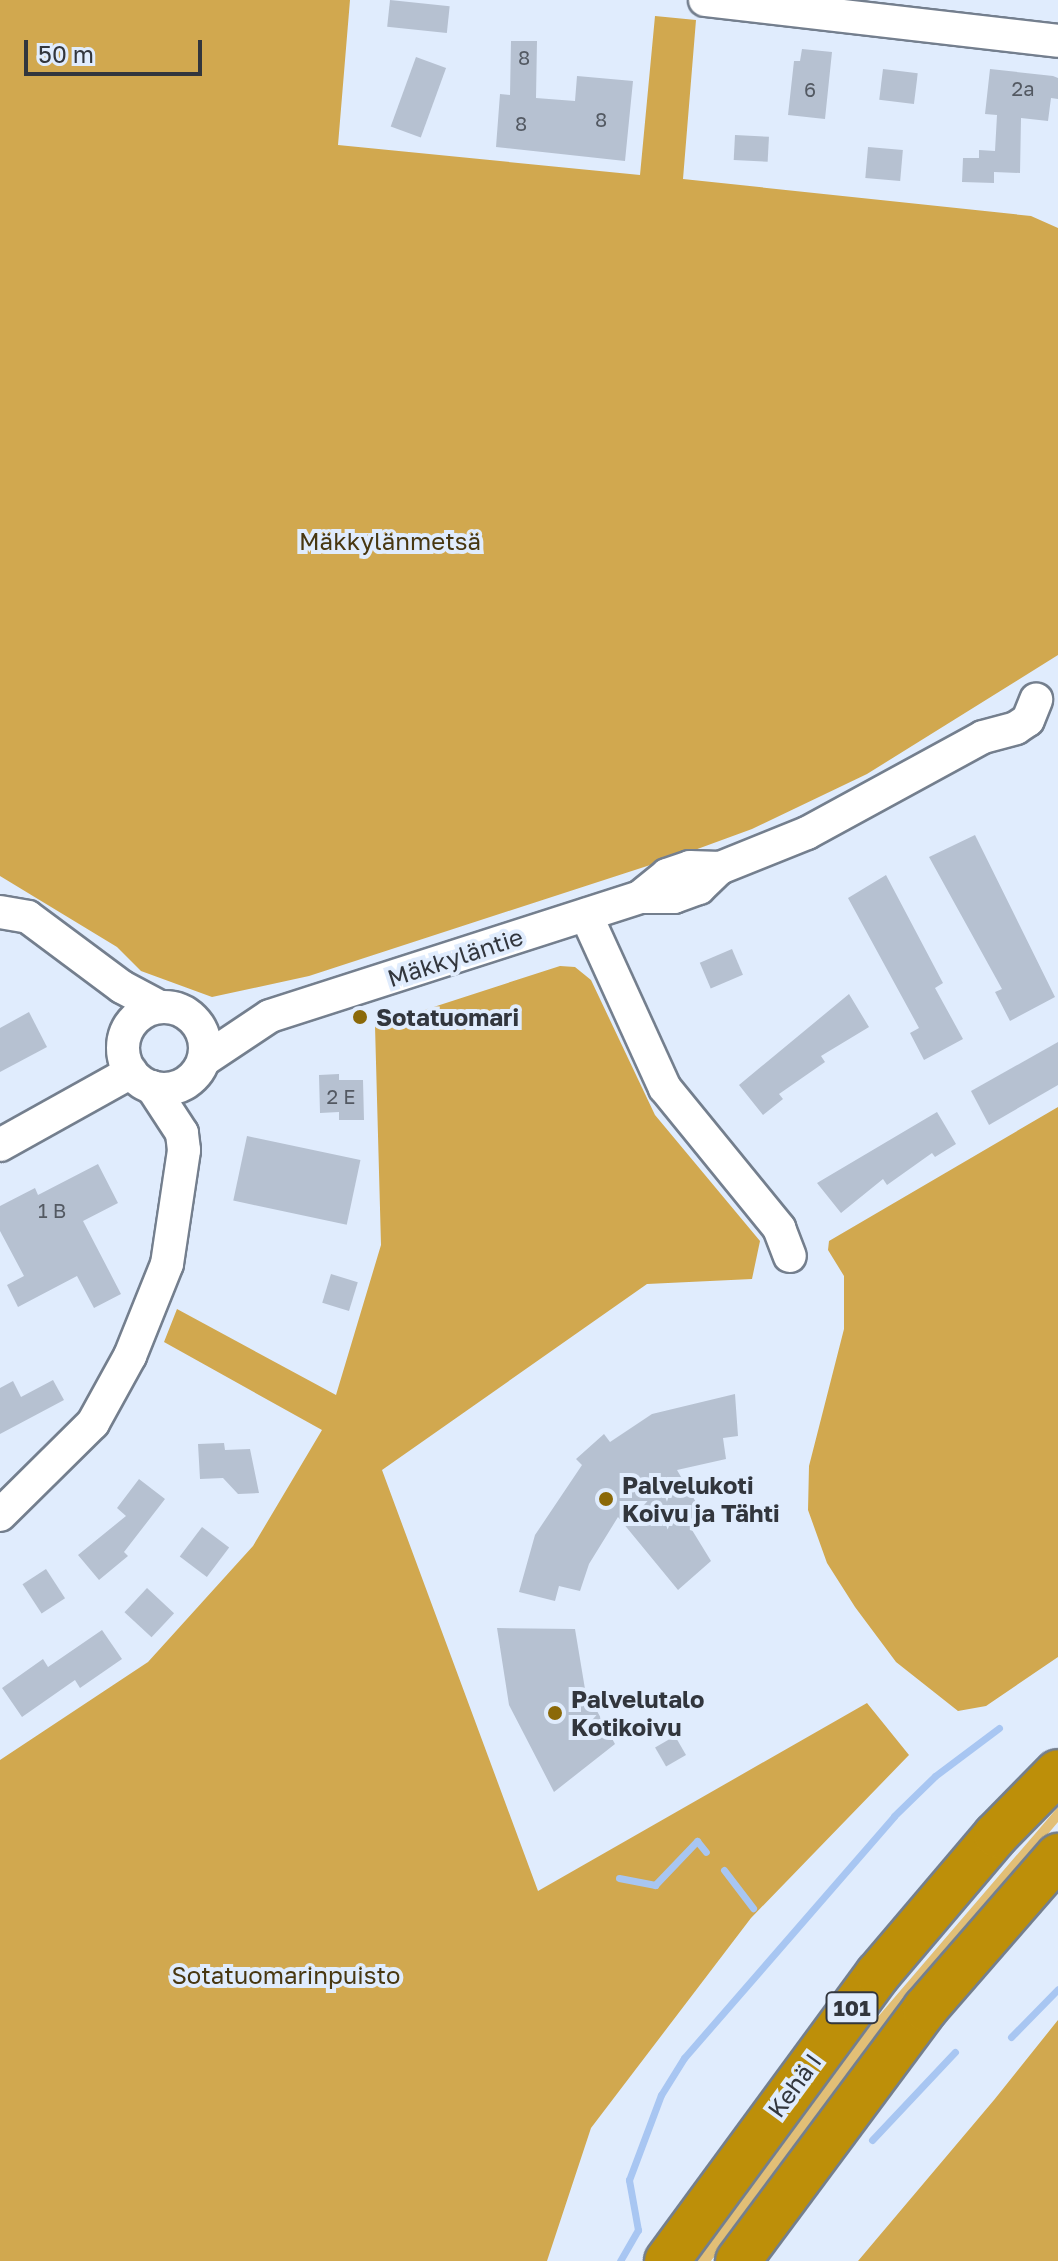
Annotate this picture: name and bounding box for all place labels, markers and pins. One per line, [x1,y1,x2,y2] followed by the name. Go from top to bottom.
[376,1003,519,1031] place label: Sotatuomari
[351,1008,369,1026] marker: Sotatuomari
[622,1471,780,1527] place label: Palvelukoti Koivu ja Tähti
[597,1490,615,1508] marker: Palvelukoti Koivu ja Tähti
[571,1685,704,1741] place label: Palvelutalo Kotikoivu
[546,1704,564,1722] marker: Palvelutalo Kotikoivu

